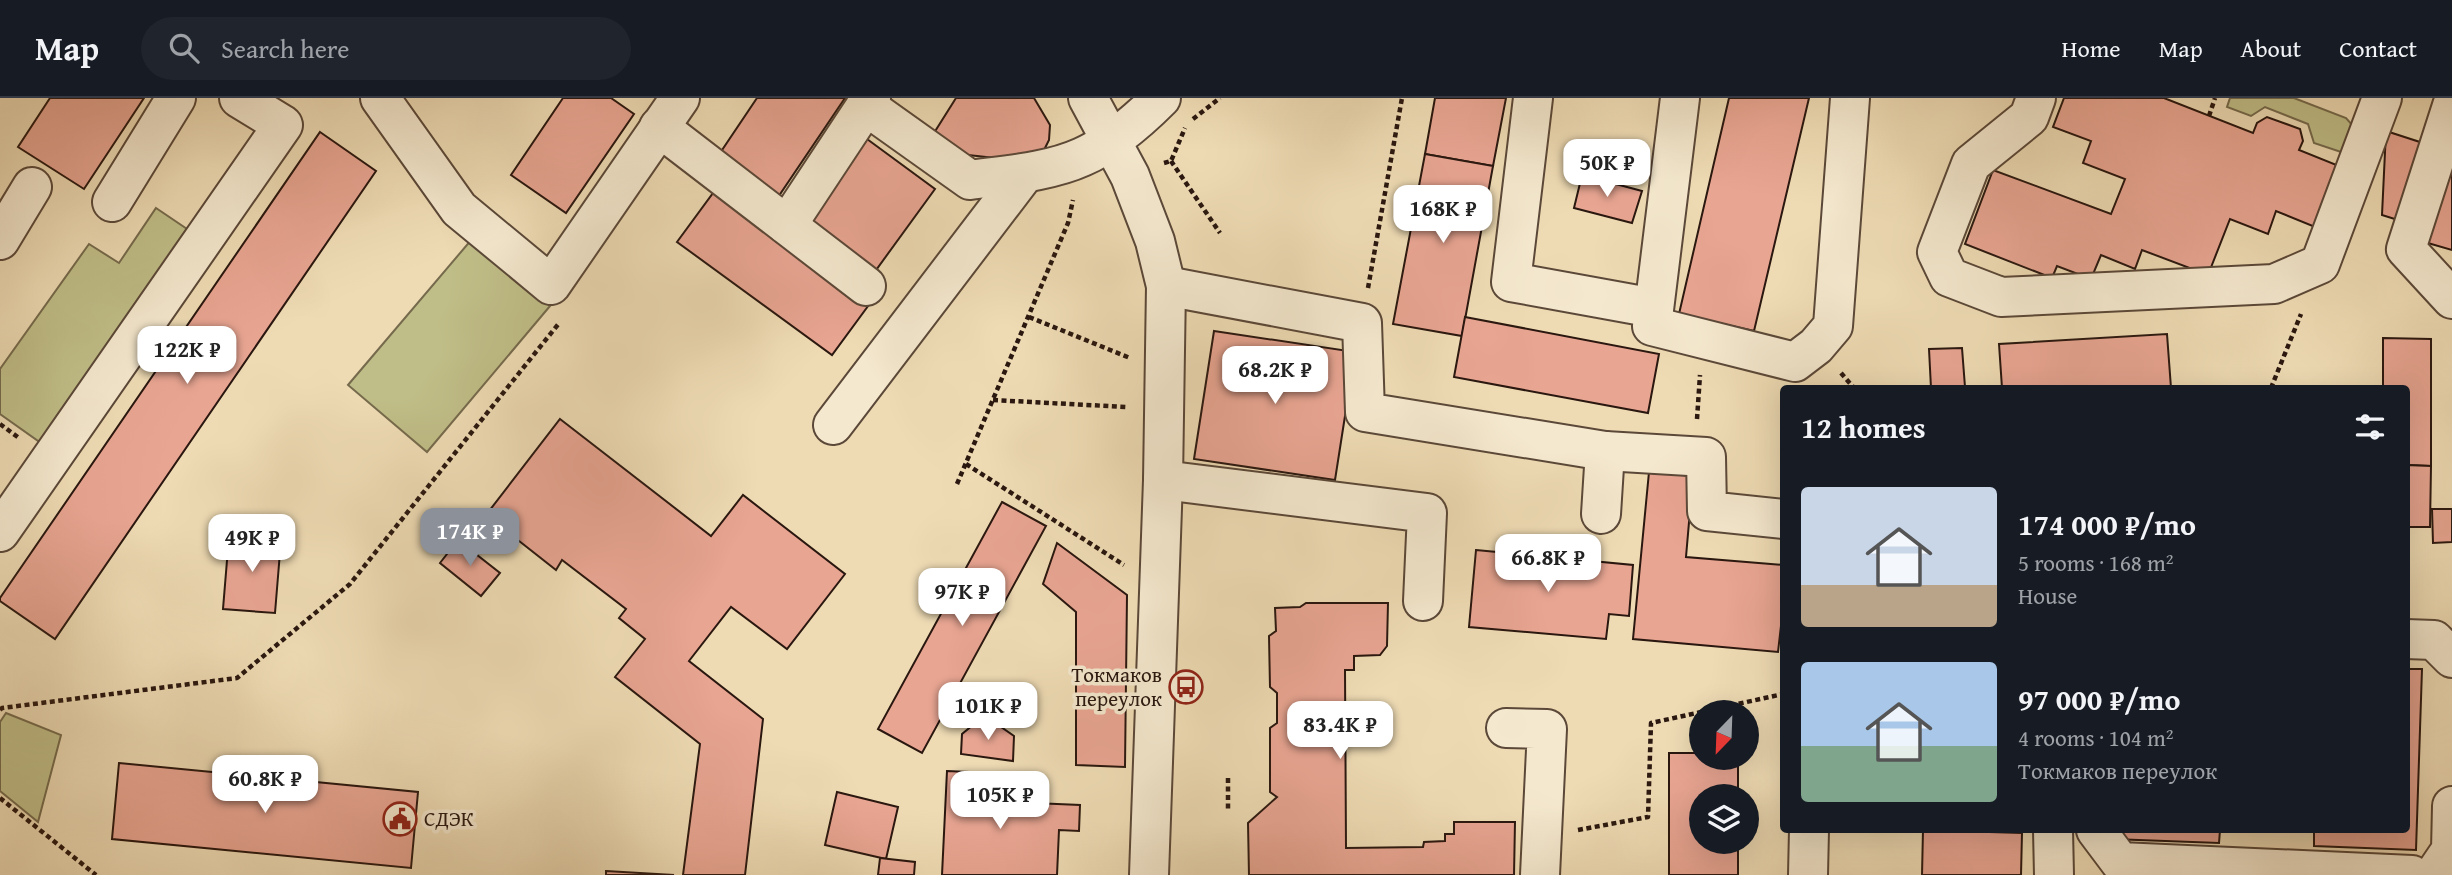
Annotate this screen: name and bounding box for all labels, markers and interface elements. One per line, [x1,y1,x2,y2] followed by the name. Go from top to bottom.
[141,17,631,80] search box
[35,24,99,72] text: Map
[165,29,203,67] icon: search
[221,29,349,68] text: Search here
[2062,31,2121,66] text: Home
[2159,31,2203,66] text: Map
[2241,31,2301,66] text: About
[2339,31,2417,66] text: Contact
[1558,140,1656,199] pin: 50K ₽
[1579,145,1635,178] text: 50K ₽
[1386,186,1500,245] pin: 168K ₽
[1409,191,1477,224] text: 168K ₽
[130,327,244,386] pin: 122K ₽
[153,332,221,365] text: 122K ₽
[1210,346,1340,406] pin: 68.2K ₽
[1238,352,1312,385] text: 68.2K ₽
[1801,405,1926,449] text: 12 homes
[2351,408,2389,446] icon: filters
[2018,502,2196,546] text: 174 000 ₽/mo
[413,508,527,568] pin: 174K ₽
[203,514,301,574] pin: 49K ₽
[436,514,504,547] text: 174K ₽
[1857,515,1941,599] icon: home
[224,520,280,553] text: 49K ₽
[1483,534,1613,594] pin: 66.8K ₽
[1511,540,1585,573] text: 66.8K ₽
[2018,546,2173,579] text: 5 rooms · 168 m²
[913,568,1011,628] pin: 97K ₽
[934,574,990,607] text: 97K ₽
[2018,579,2077,612] text: House
[1072,659,1162,714] place label: Токмаков переулок
[1167,668,1205,706] bus stop icon: Токмаков переулок
[2018,677,2181,721] text: 97 000 ₽/mo
[931,682,1045,742] pin: 101K ₽
[954,688,1022,721] text: 101K ₽
[1857,690,1941,774] icon: home
[1689,700,1759,770] north arrow
[1689,700,1759,854] map controls
[1275,702,1405,761] pin: 83.4K ₽
[1303,707,1377,740] text: 83.4K ₽
[2018,721,2173,754] text: 4 rooms · 104 m²
[2018,754,2217,787] text: Токмаков переулок
[200,756,330,815] pin: 60.8K ₽
[228,761,302,794] text: 60.8K ₽
[943,772,1057,831] pin: 105K ₽
[966,777,1034,810] text: 105K ₽
[1689,784,1759,854] button: layers
[381,800,419,838] public building icon: СДЭК
[424,803,474,834] place label: СДЭК

